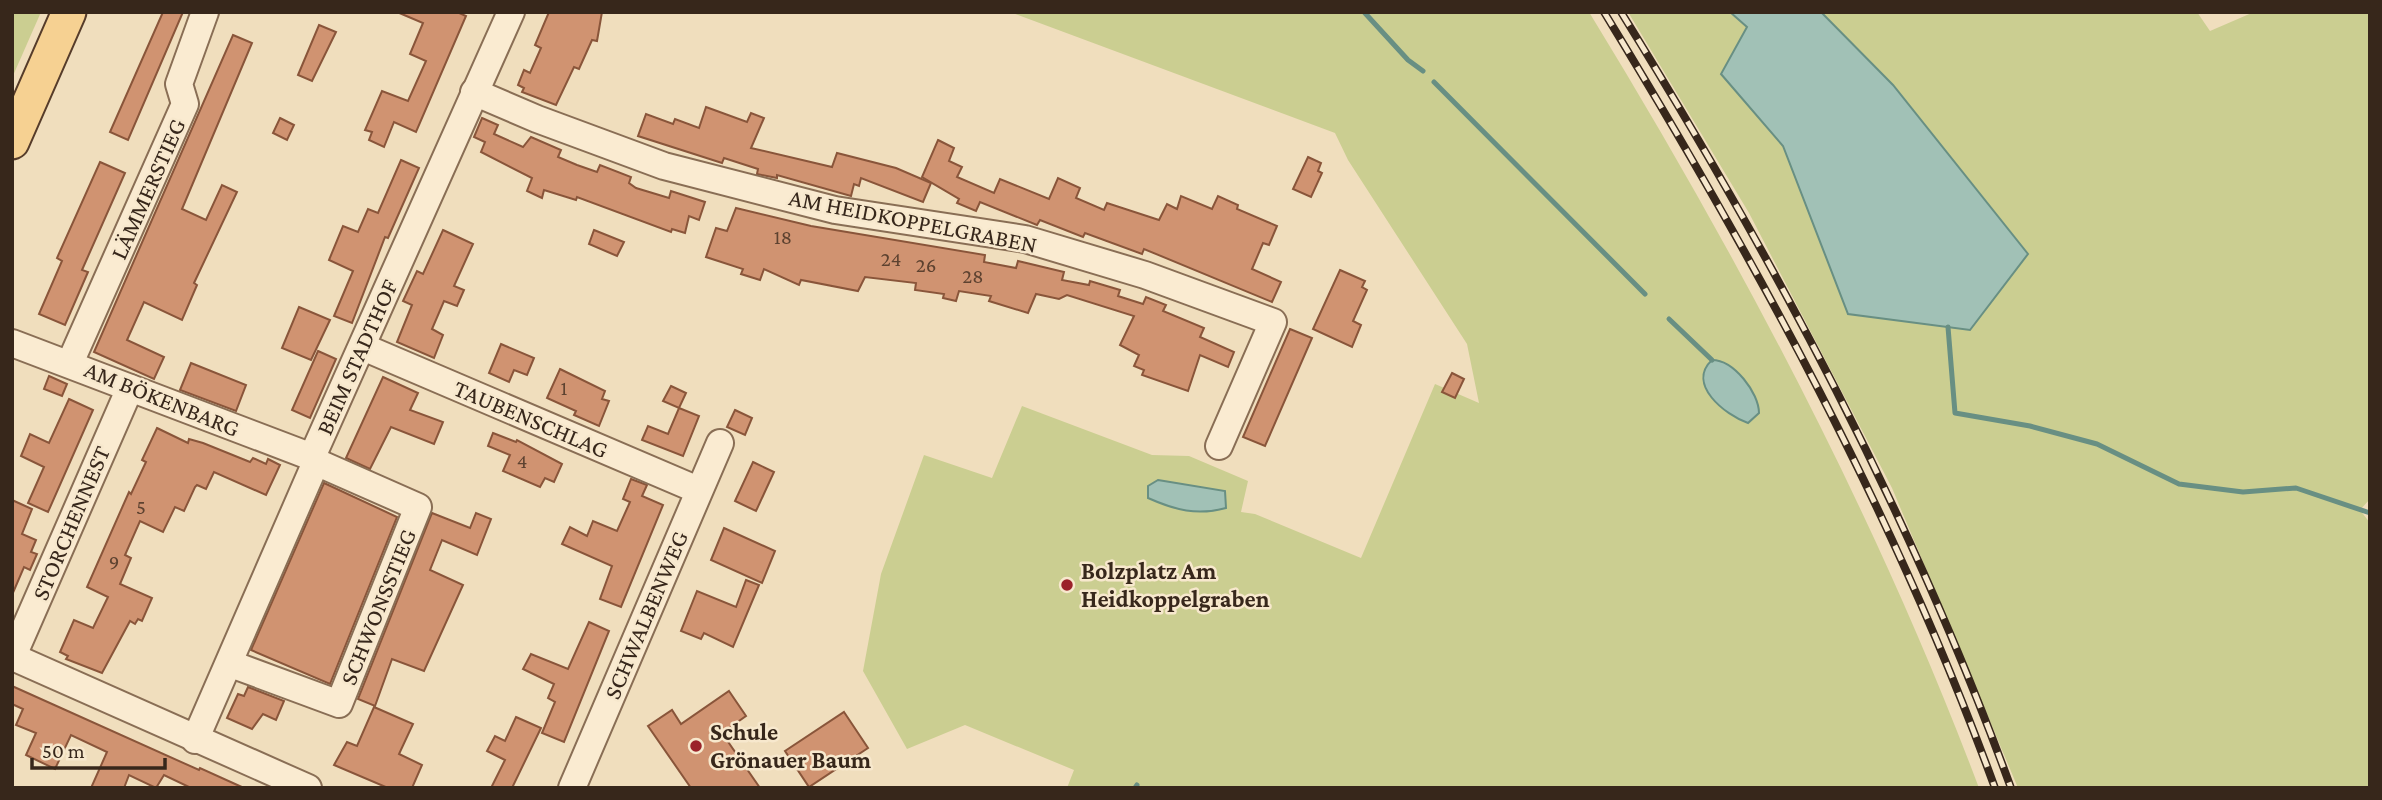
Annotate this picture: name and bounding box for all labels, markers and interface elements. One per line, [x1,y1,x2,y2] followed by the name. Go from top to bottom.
[104,114,191,263] street label: LÄMMERSTIEG
[787,183,1039,258] street label: AM HEIDKOPPELGRABEN
[774,225,792,249] house number: 18
[881,247,901,271] house number: 24
[916,253,936,277] house number: 26
[962,264,984,288] house number: 28
[310,275,403,439] street label: BEIM STADTHOF
[81,355,244,442] street label: AM BÖKENBARG
[450,374,612,463] street label: TAUBENSCHLAG
[561,376,568,400] house number: 1
[26,442,115,604] street label: STORCHENNEST
[517,449,527,473] house number: 4
[136,495,146,519] house number: 5
[334,525,421,689] street label: SCHWONSSTIEG
[598,527,693,703] street label: SCHWALBENWEG
[109,550,119,574] house number: 9
[1081,557,1270,612] place label: Bolzplatz Am Heidkoppelgraben
[1059,577,1075,593] marker: Bolzplatz Am Heidkoppelgraben
[710,718,872,773] place label: Schule Grönauer Baum
[32,726,164,770] scale bar
[688,738,704,754] marker: Schule Grönauer Baum
[42,739,85,763] text: 50 m

